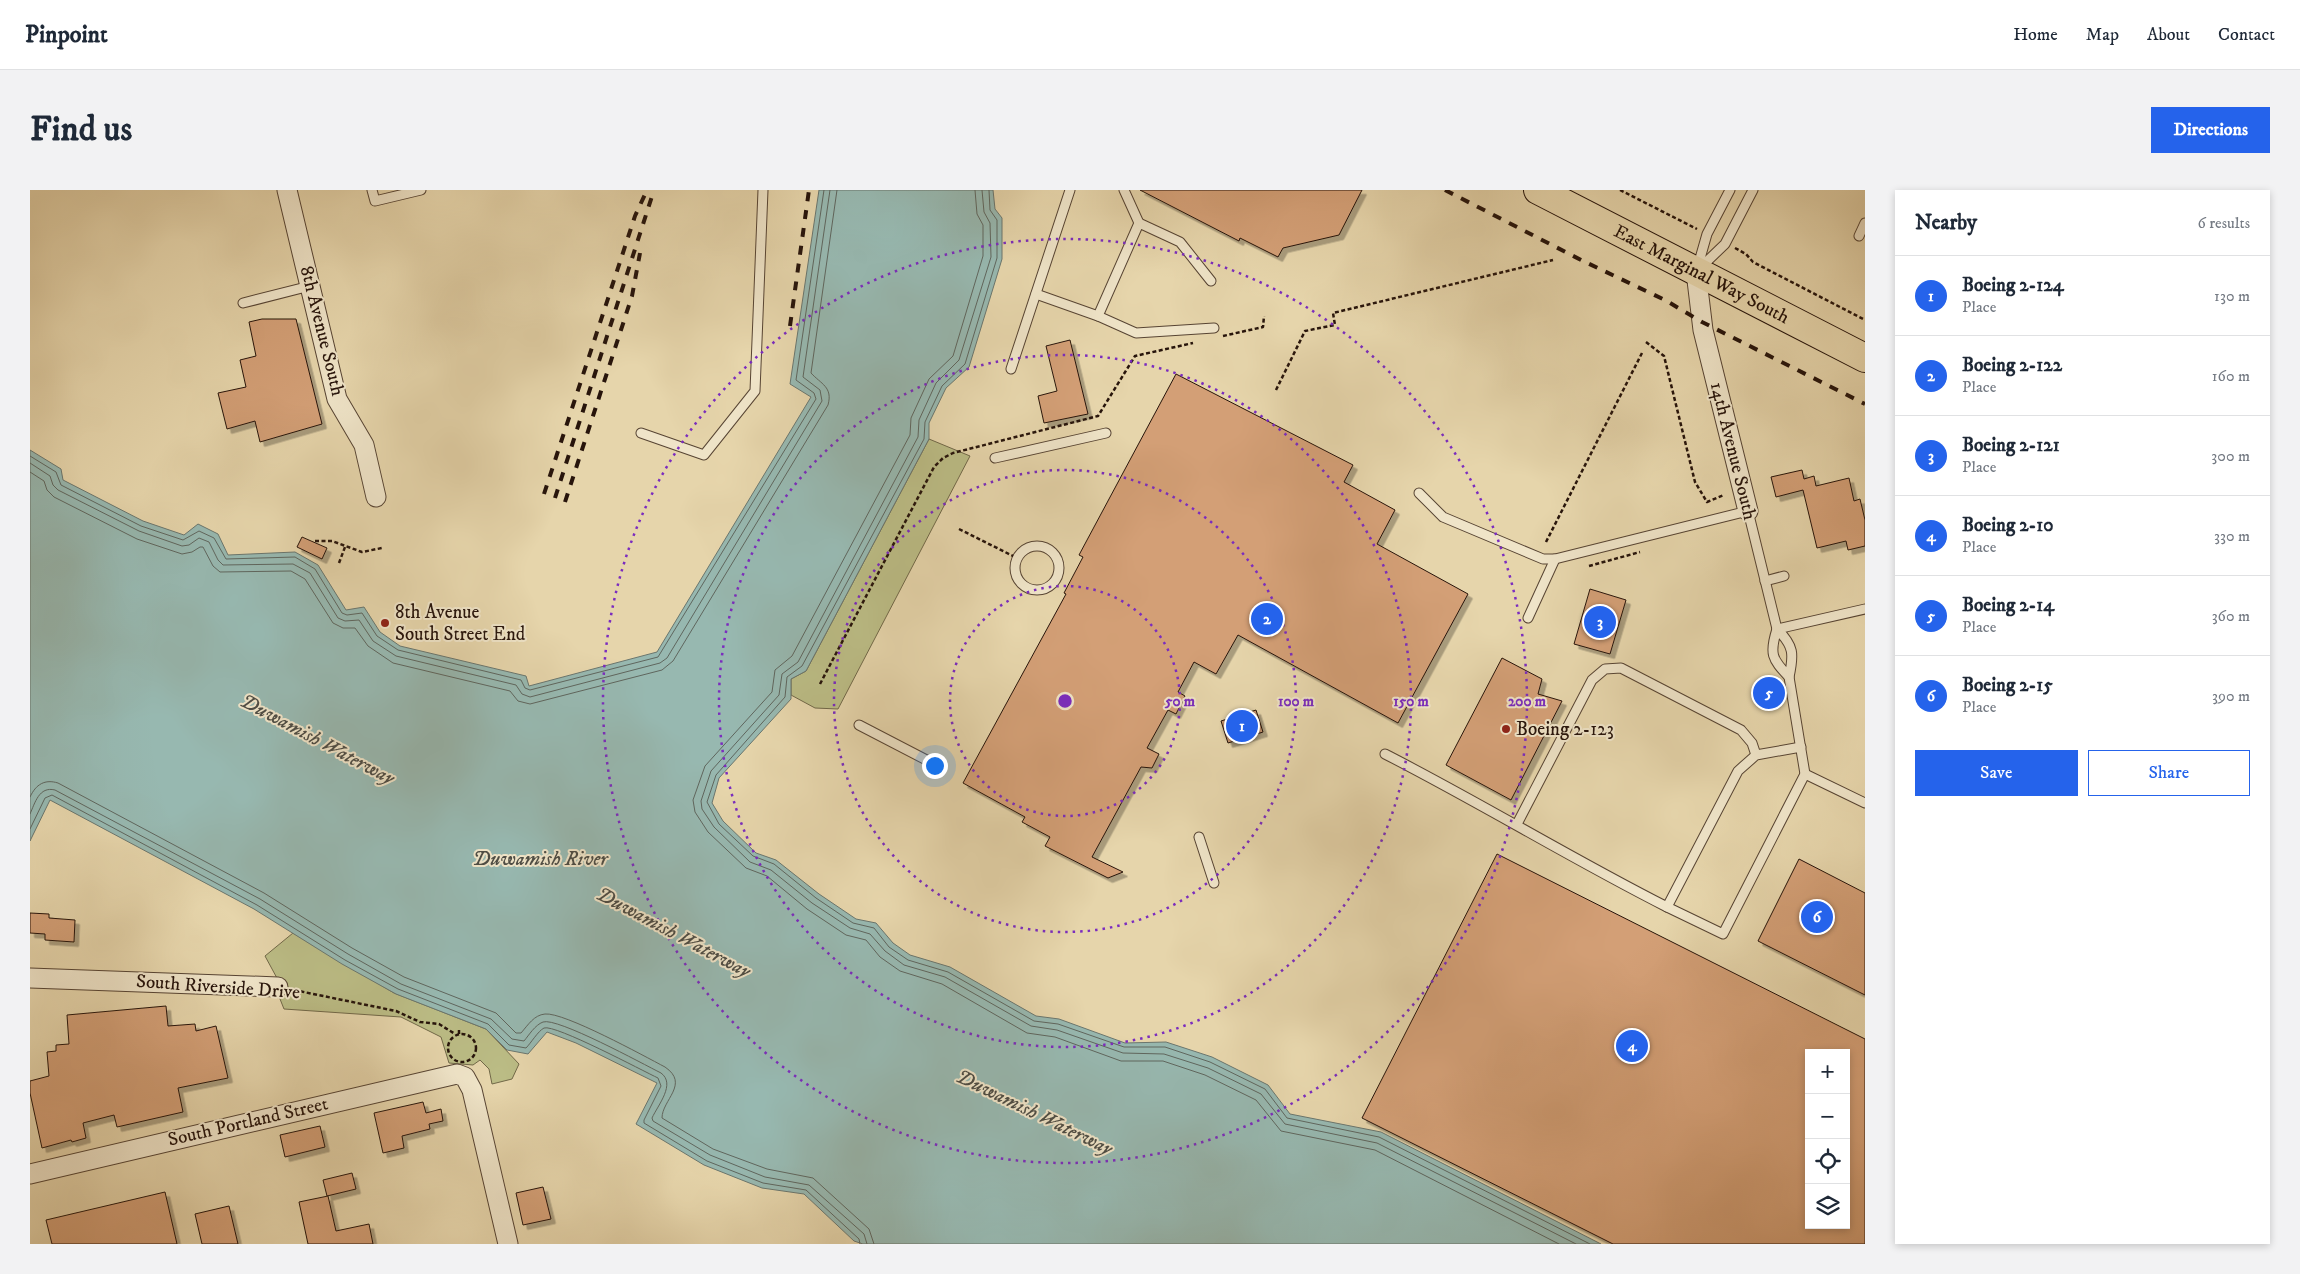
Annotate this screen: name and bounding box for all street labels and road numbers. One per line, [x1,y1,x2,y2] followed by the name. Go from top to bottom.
[1610,219,1793,329] street label: East Marginal Way South
[295,264,349,398] street label: 8th Avenue South
[1705,380,1761,522] street label: 14th Avenue South
[135,970,301,1004] street label: South Riverside Drive
[166,1092,330,1152] street label: South Portland Street

